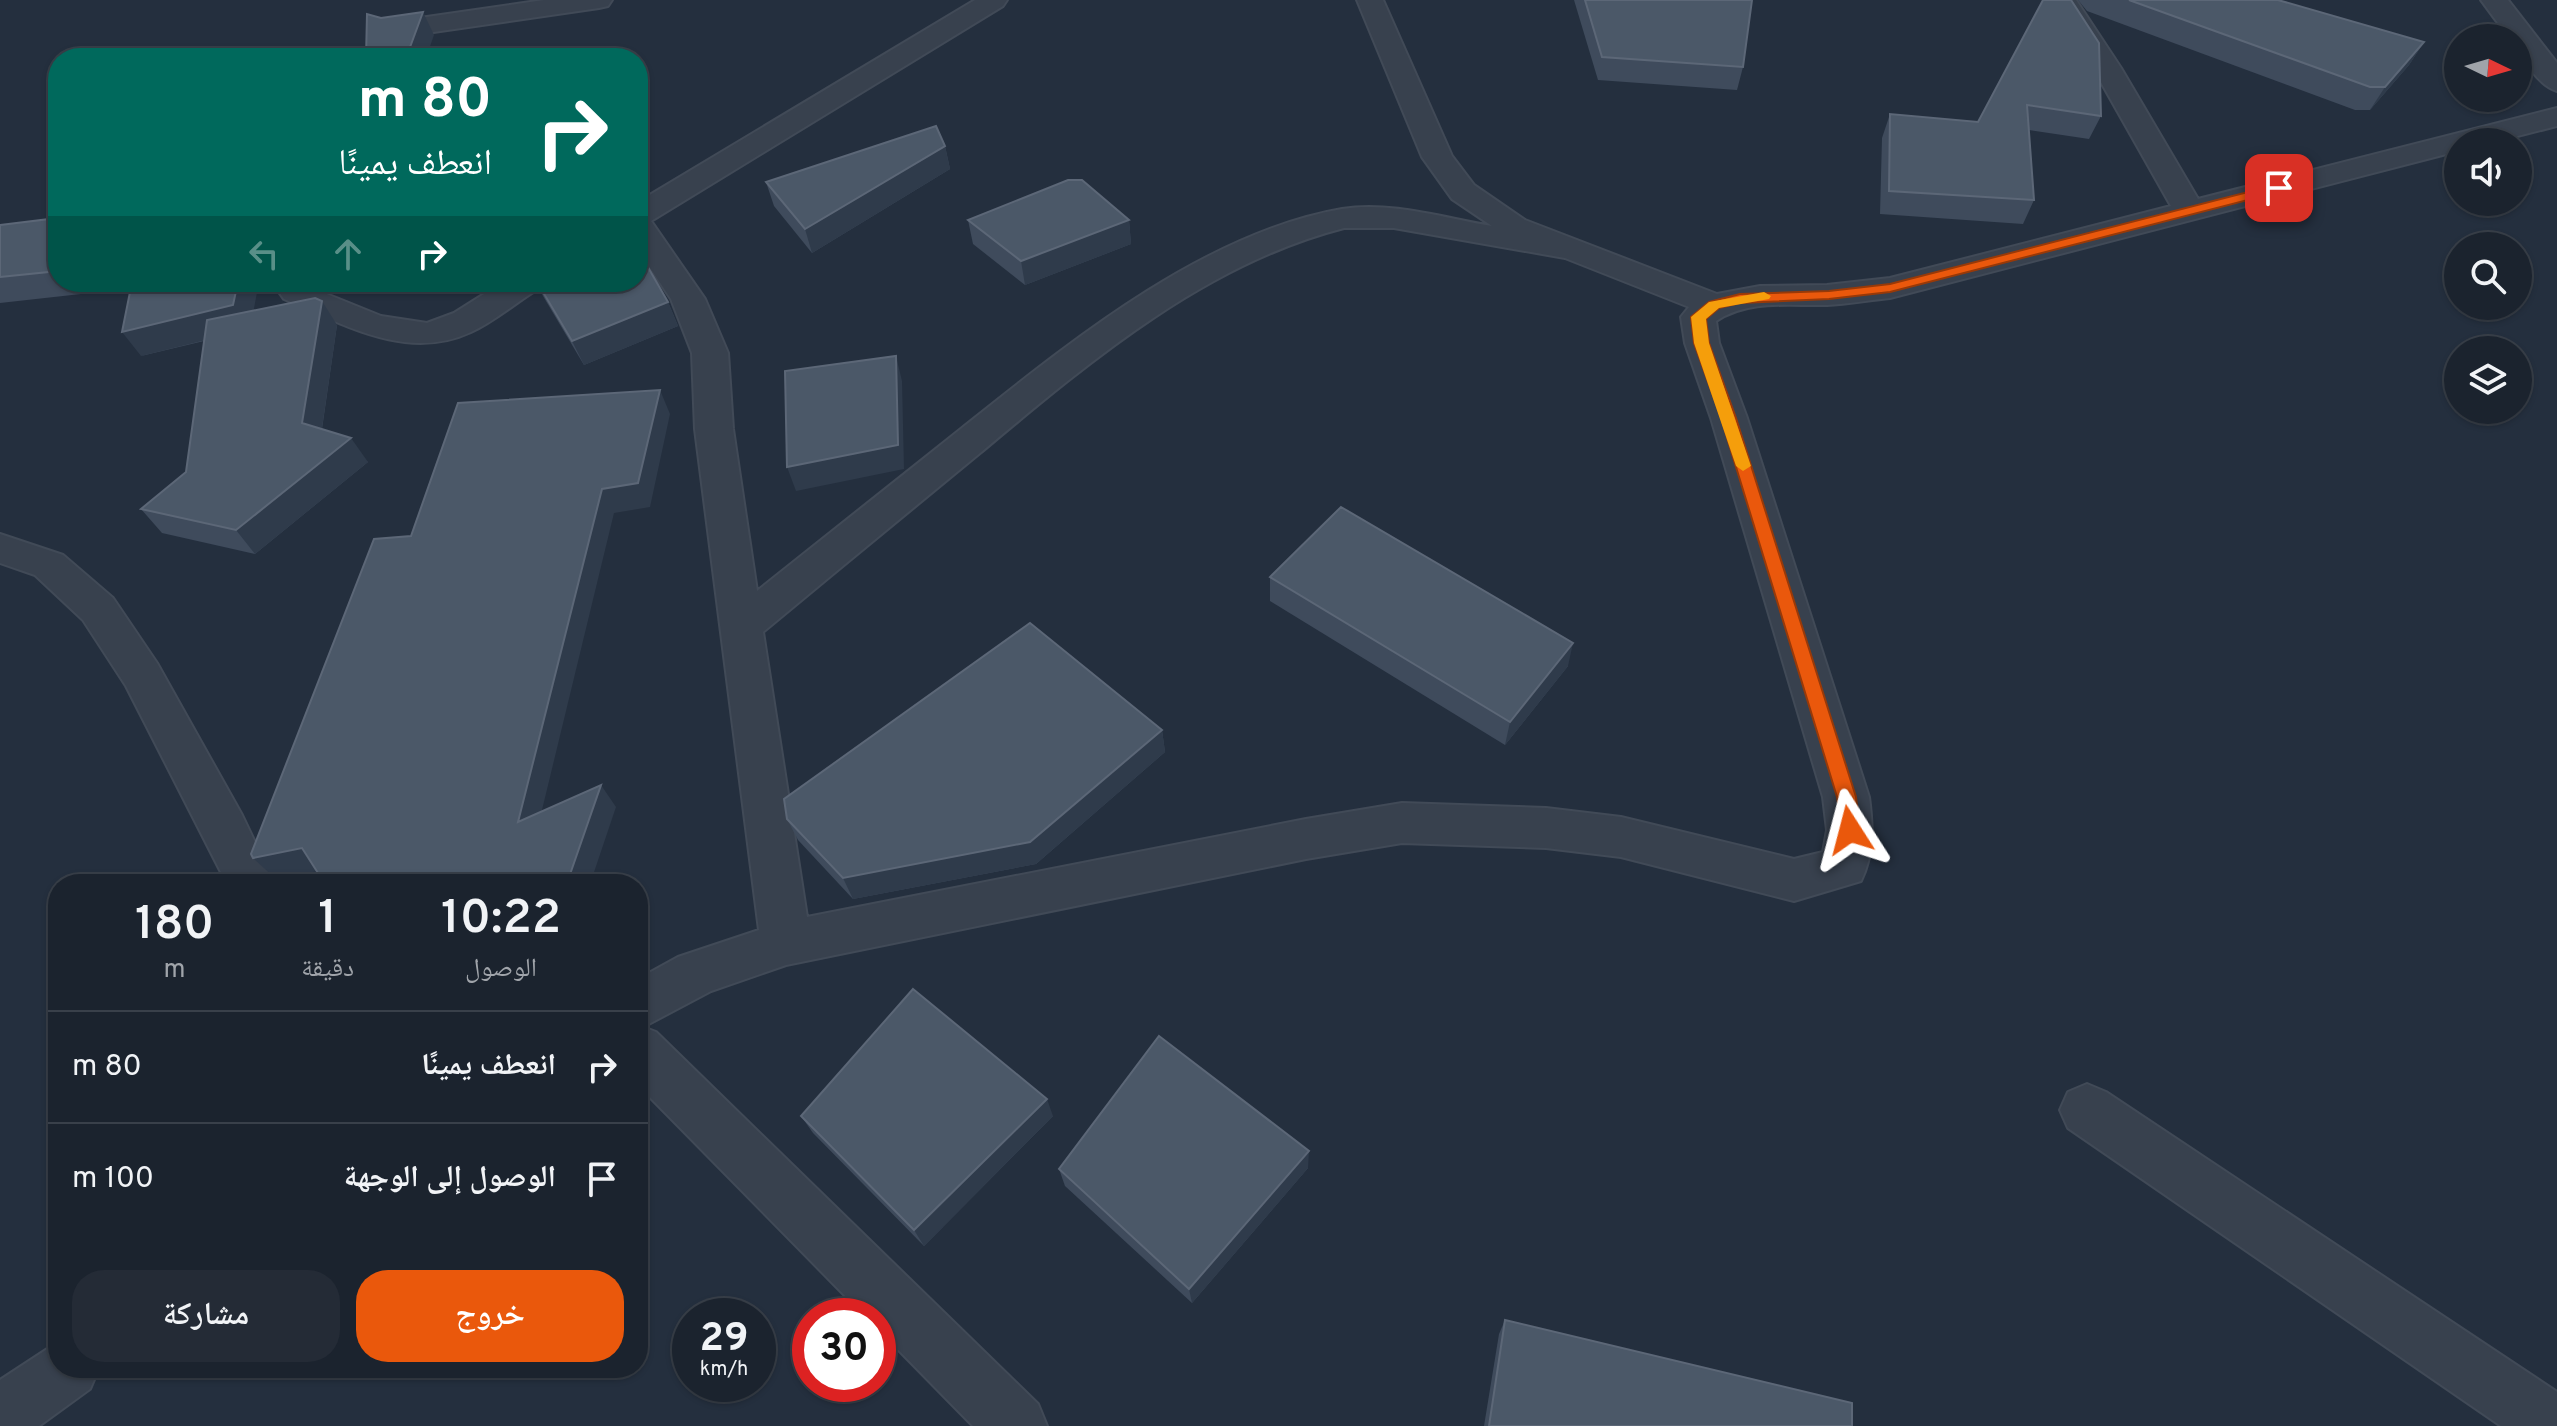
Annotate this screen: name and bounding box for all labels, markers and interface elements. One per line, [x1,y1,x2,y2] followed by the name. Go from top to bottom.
[2444,24,2532,112] north arrow
[2444,24,2532,424] map controls
[358,67,492,137] text: 80 m
[520,80,624,184] icon: right
[2444,128,2532,216] button: sound
[338,142,492,188] text: انعطف يمينًا
[2245,154,2313,222] pin
[2257,166,2301,210] icon: arrive
[242,232,286,276] icon: left
[326,232,370,276] icon: ahead
[410,232,454,276] icon: right
[2444,232,2532,320] button: search
[2444,336,2532,424] button: layers
[1808,788,1892,872] position arrow
[318,890,337,950] text: 1
[441,890,561,950] text: 10:22
[135,896,214,956] text: 180
[301,953,354,986] text: دقيقة
[465,953,537,986] text: الوصول
[164,954,186,987] text: m
[580,1045,624,1089] icon: right
[421,1048,556,1085] text: انعطف يمينًا
[72,1049,142,1086] text: 80 m
[580,1157,624,1201] icon: arrive
[344,1160,556,1197] text: الوصول إلى الوجهة
[72,1161,154,1198] text: 100 m
[72,1270,340,1362] button: مشاركة
[356,1270,624,1362] button: خروج
[792,1298,896,1402] speed limit sign: 30
[699,1315,749,1365] text: 29
[700,1357,748,1383] text: km/h

